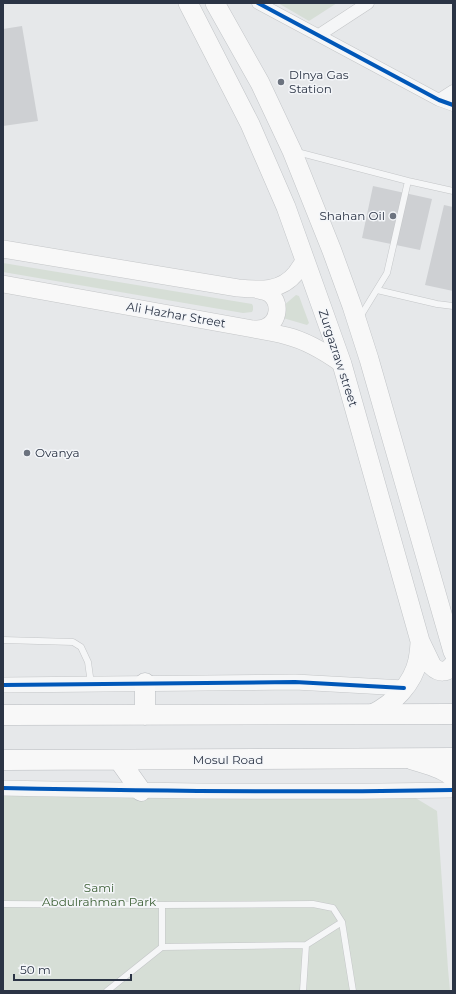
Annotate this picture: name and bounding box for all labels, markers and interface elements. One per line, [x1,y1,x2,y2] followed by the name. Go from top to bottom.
[289,67,349,96] place label: Dlnya Gas Station
[276,77,286,87] marker: Dlnya Gas Station
[319,208,385,223] place label: Shahan Oil
[388,211,398,221] marker: Shahan Oil
[125,298,227,331] street label: Ali Hazhar Street
[316,307,361,409] street label: Zurgazraw street
[35,445,80,460] place label: Ovanya
[22,448,32,458] marker: Ovanya
[193,752,263,767] street label: Mosul Road
[42,880,157,909] park label: Sami Abdulrahman Park
[14,956,131,982] scale bar
[20,962,51,977] text: 50 m

